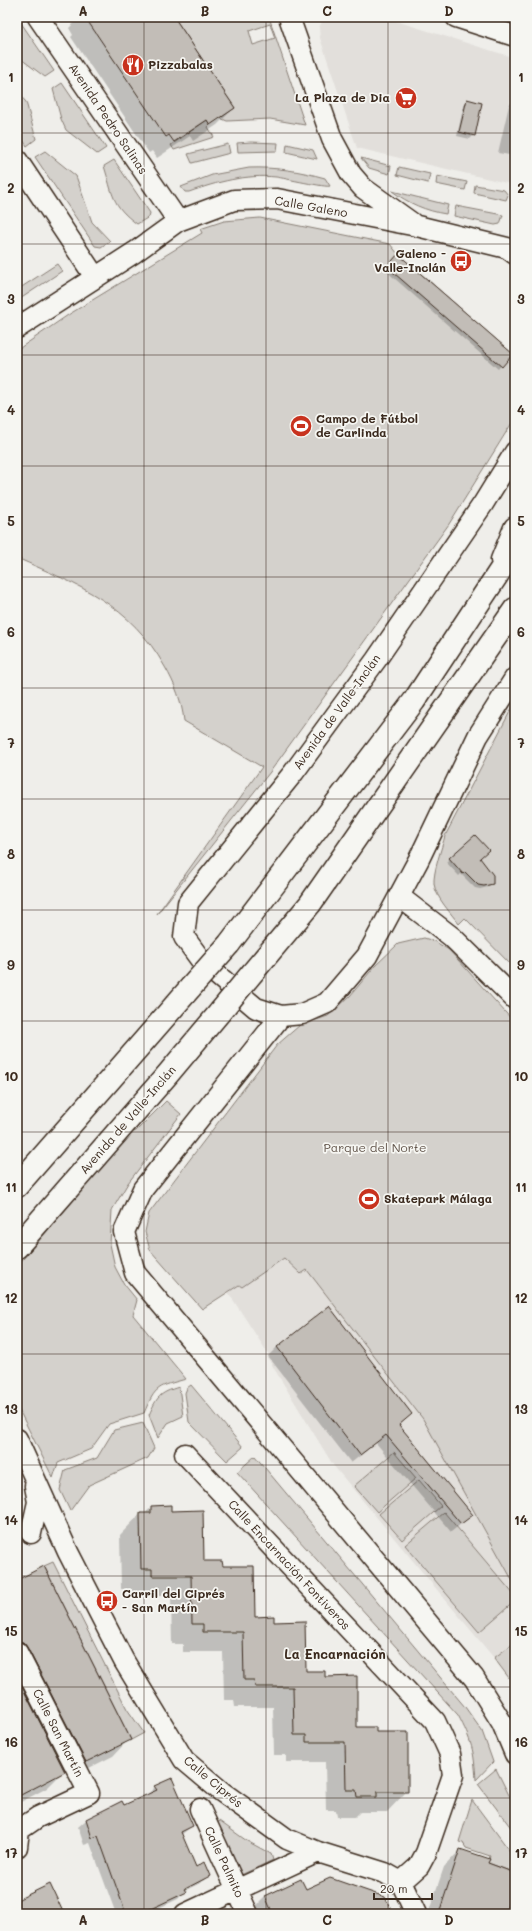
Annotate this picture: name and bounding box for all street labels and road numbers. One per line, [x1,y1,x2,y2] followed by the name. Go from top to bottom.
[66,60,152,177] street label: Avenida Pedro Salinas
[273,192,349,220] street label: Calle Galeno
[289,651,383,772] street label: Avenida de Valle-Inclán
[76,1062,179,1177] street label: Avenida de Valle-Inclán
[225,1496,354,1633] street label: Calle Encarnación Fontiveros
[30,1686,88,1779] street label: Calle San Martín
[181,1752,247,1811] street label: Calle Ciprés
[201,1823,248,1900] street label: Calle Palmito

